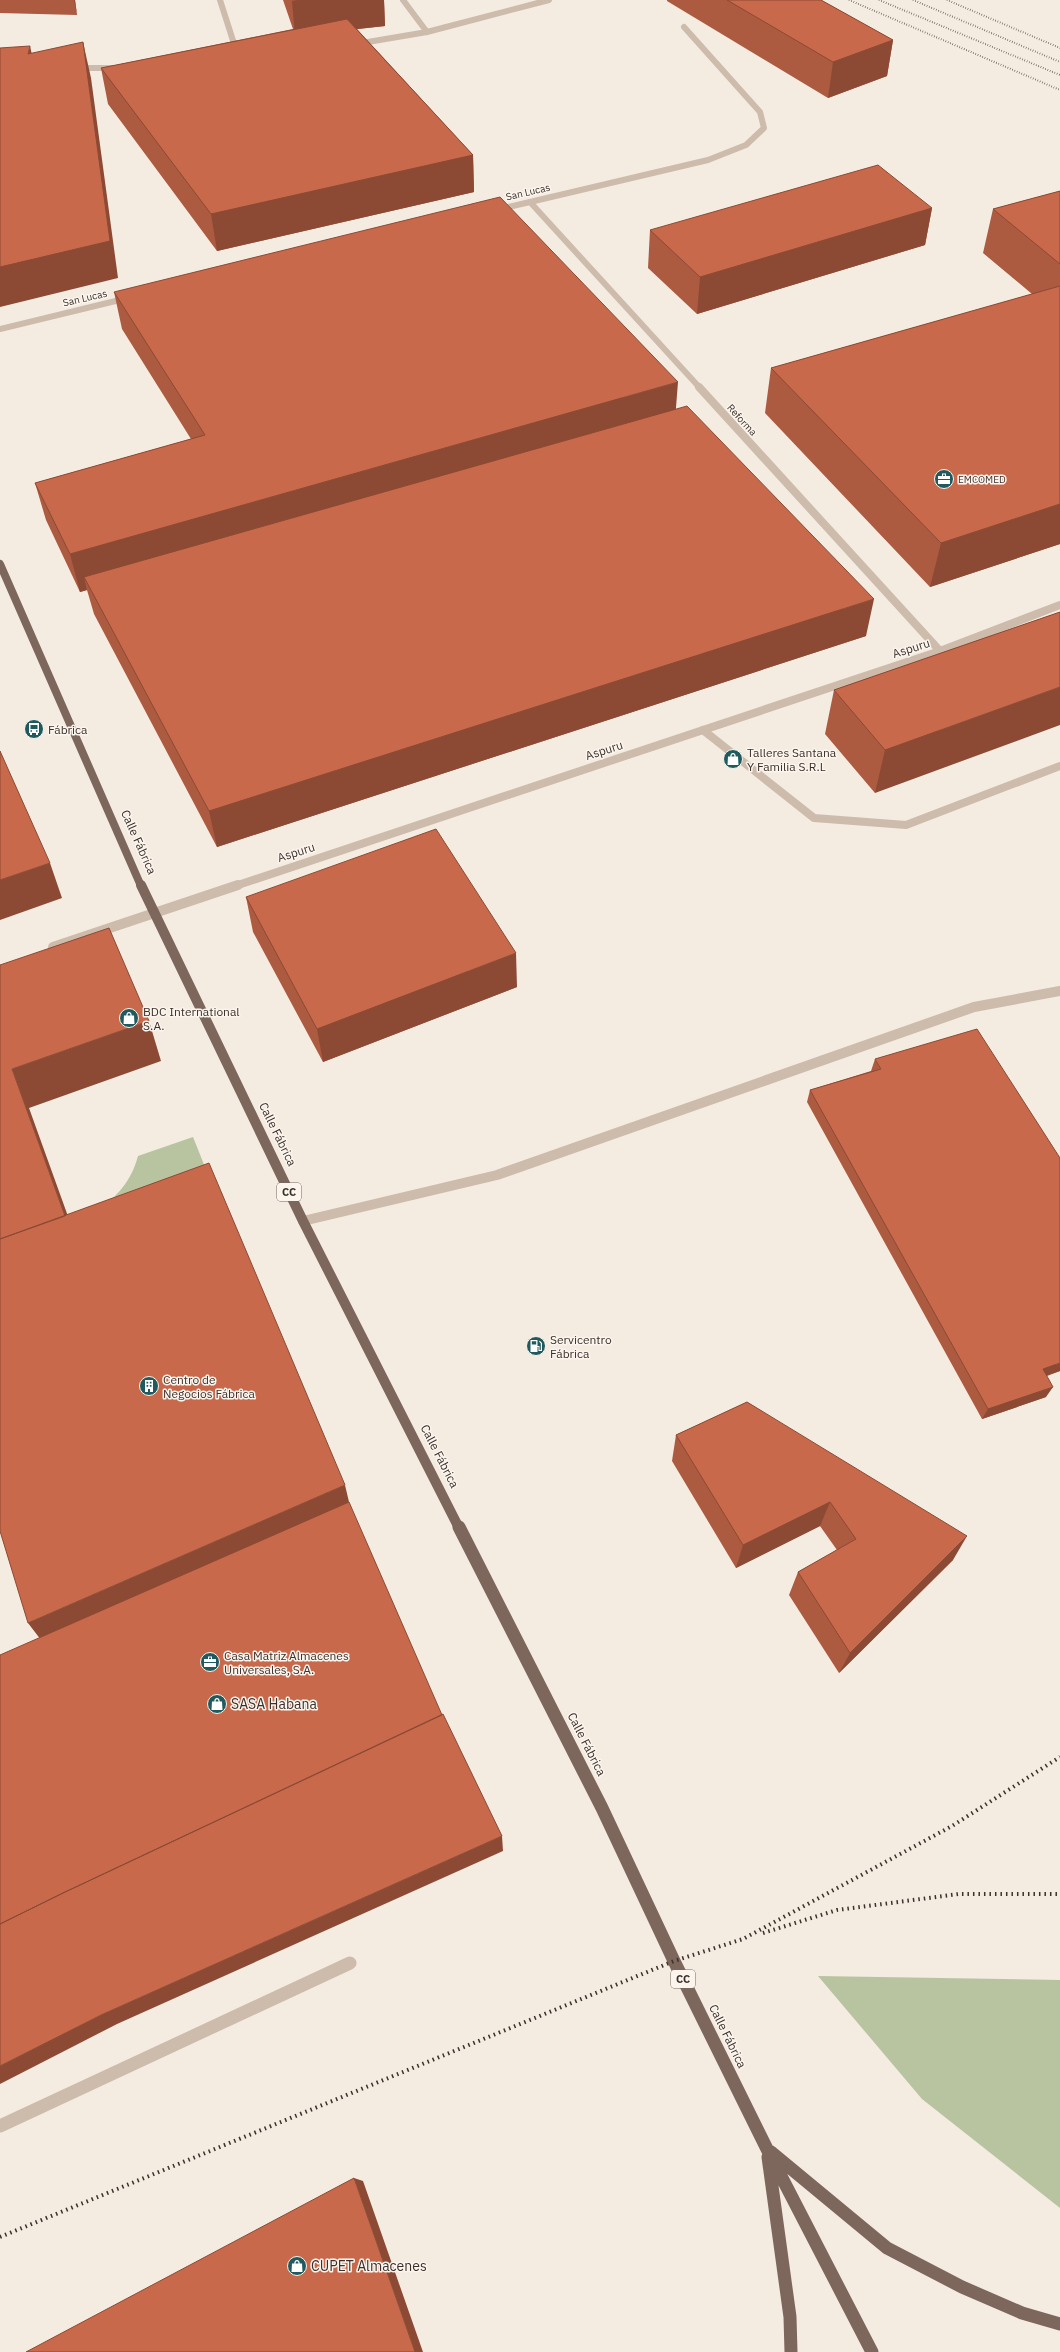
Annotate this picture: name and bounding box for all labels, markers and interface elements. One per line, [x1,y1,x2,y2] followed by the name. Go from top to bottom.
[505,181,552,203] street label: San Lucas
[62,287,109,309] street label: San Lucas
[724,401,760,439] street label: Reforma
[933,468,955,490] office icon: EMCOMED
[958,473,1006,486] place label: EMCOMED
[890,635,932,661] street label: Aspuru
[23,718,45,740] bus stop icon: Fábrica
[48,722,88,737] place label: Fábrica
[583,737,625,763] street label: Aspuru
[747,745,837,774] place label: Talleres Santana Y Familia S.R.L
[722,748,744,770] shop icon: Talleres Santana Y Familia S.R.L
[118,807,160,877] street label: Calle Fábrica
[275,839,317,865] street label: Aspuru
[143,1004,240,1033] place label: BDC International S.A.
[118,1007,140,1029] shop icon: BDC International S.A.
[256,1100,300,1169] street label: Calle Fábrica
[277,1183,301,1201] road number: CC
[550,1332,612,1361] place label: Servicentro Fábrica
[525,1335,547,1357] fuel station icon: Servicentro Fábrica
[163,1372,256,1401] place label: Centro de Negocios Fábrica
[138,1375,160,1397] building icon: Centro de Negocios Fábrica
[418,1422,463,1491] street label: Calle Fábrica
[224,1648,349,1677] place label: Casa Matriz Almacenes Universales, S.A.
[199,1651,221,1673] office icon: Casa Matriz Almacenes Universales, S.A.
[206,1693,228,1715] shop icon: SASA Habana
[231,1695,317,1713] place label: SASA Habana
[565,1710,610,1779] street label: Calle Fábrica
[671,1970,695,1988] road number: CC
[706,2002,750,2071] street label: Calle Fábrica
[286,2255,308,2277] shop icon: CUPET Almacenes
[311,2257,427,2275] place label: CUPET Almacenes

